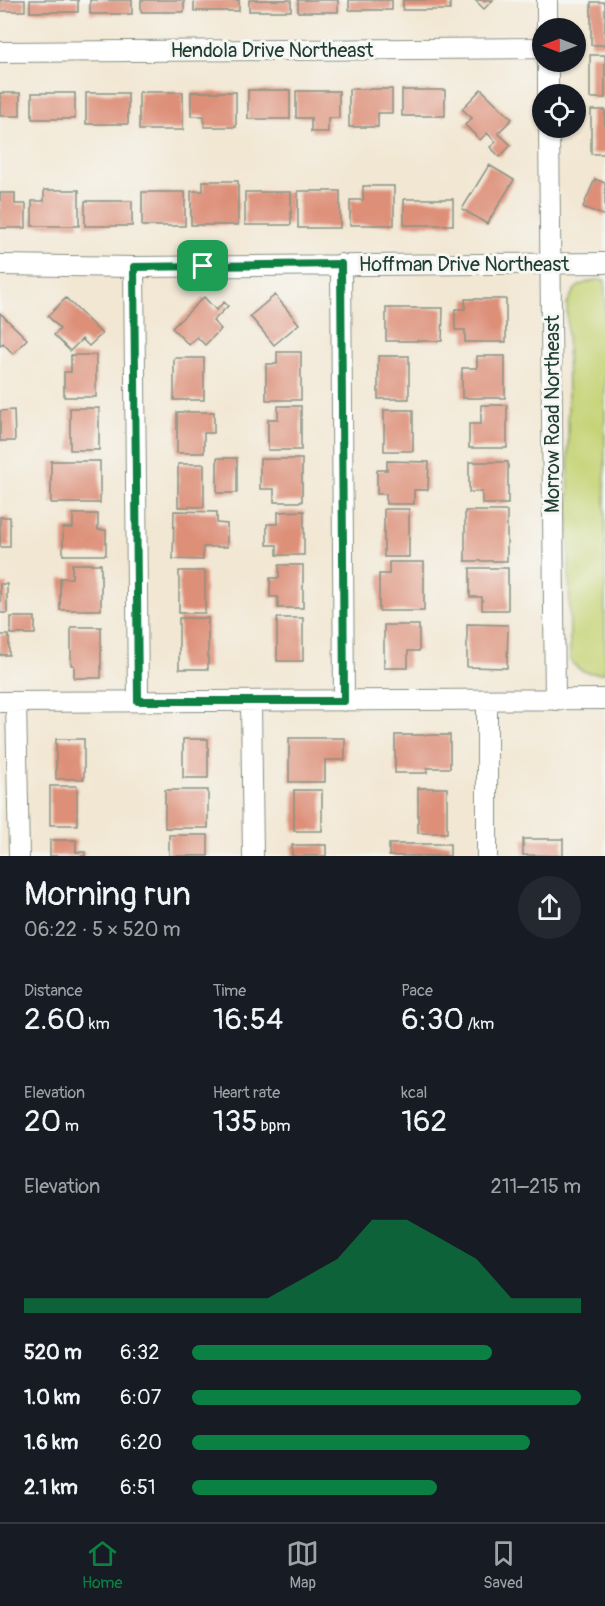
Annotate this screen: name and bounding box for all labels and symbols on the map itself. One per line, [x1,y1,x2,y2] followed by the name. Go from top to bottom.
[532,18,586,72] north arrow
[170,38,375,63] street label: Hendola Drive Northeast
[177,240,228,291] pin
[359,252,570,277] street label: Hoffman Drive Northeast
[540,314,565,513] street label: Morrow Road Northeast

